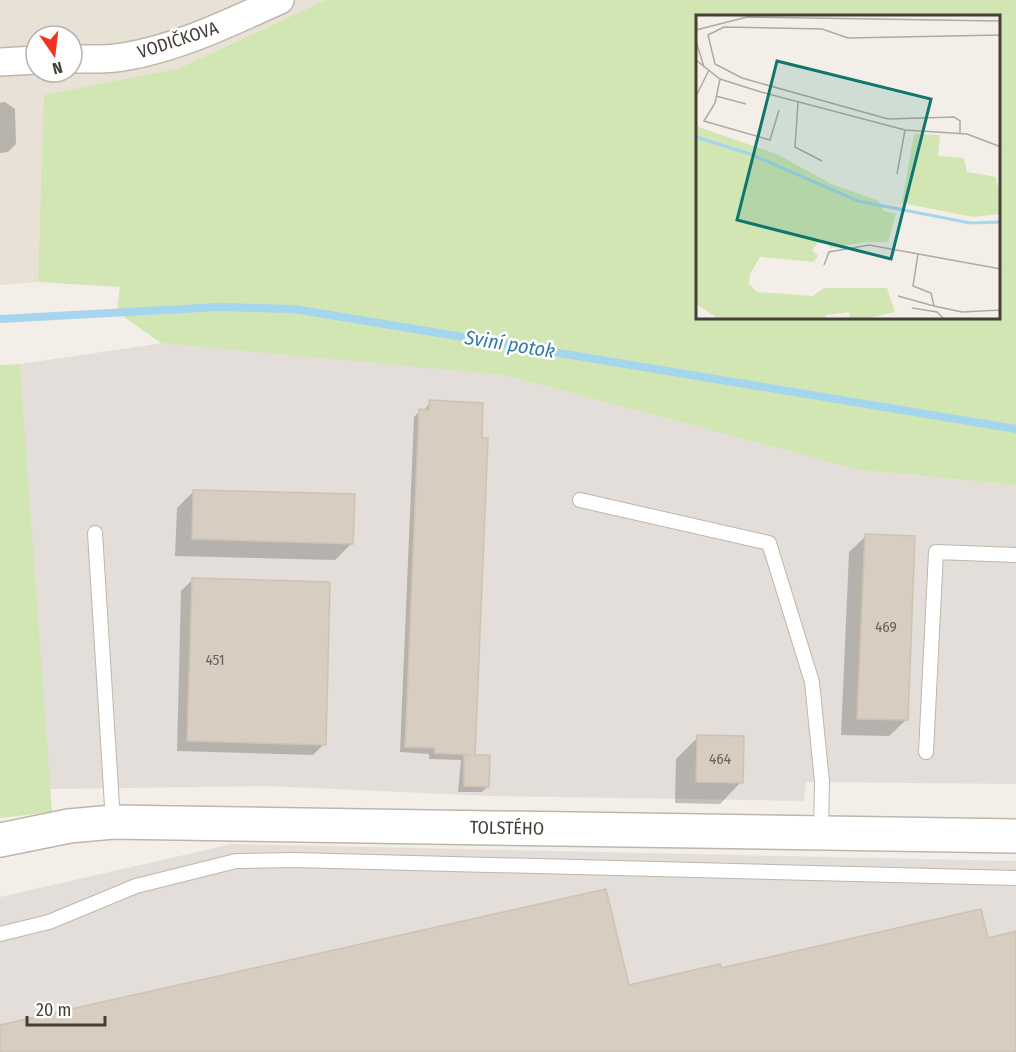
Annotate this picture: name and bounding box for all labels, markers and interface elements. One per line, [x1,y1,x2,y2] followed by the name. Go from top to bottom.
[696,15,1001,320] inset map
[135,16,222,63] street label: VODIČKOVA
[24,24,84,84] north arrow
[51,58,64,78] text: N
[462,325,557,363] water label: Sviní potok
[875,618,897,636] house number: 469
[205,651,225,669] house number: 451
[709,750,731,768] house number: 464
[470,815,544,840] street label: TOLSTÉHO
[27,989,105,1027] scale bar
[36,999,71,1021] text: 20 m

